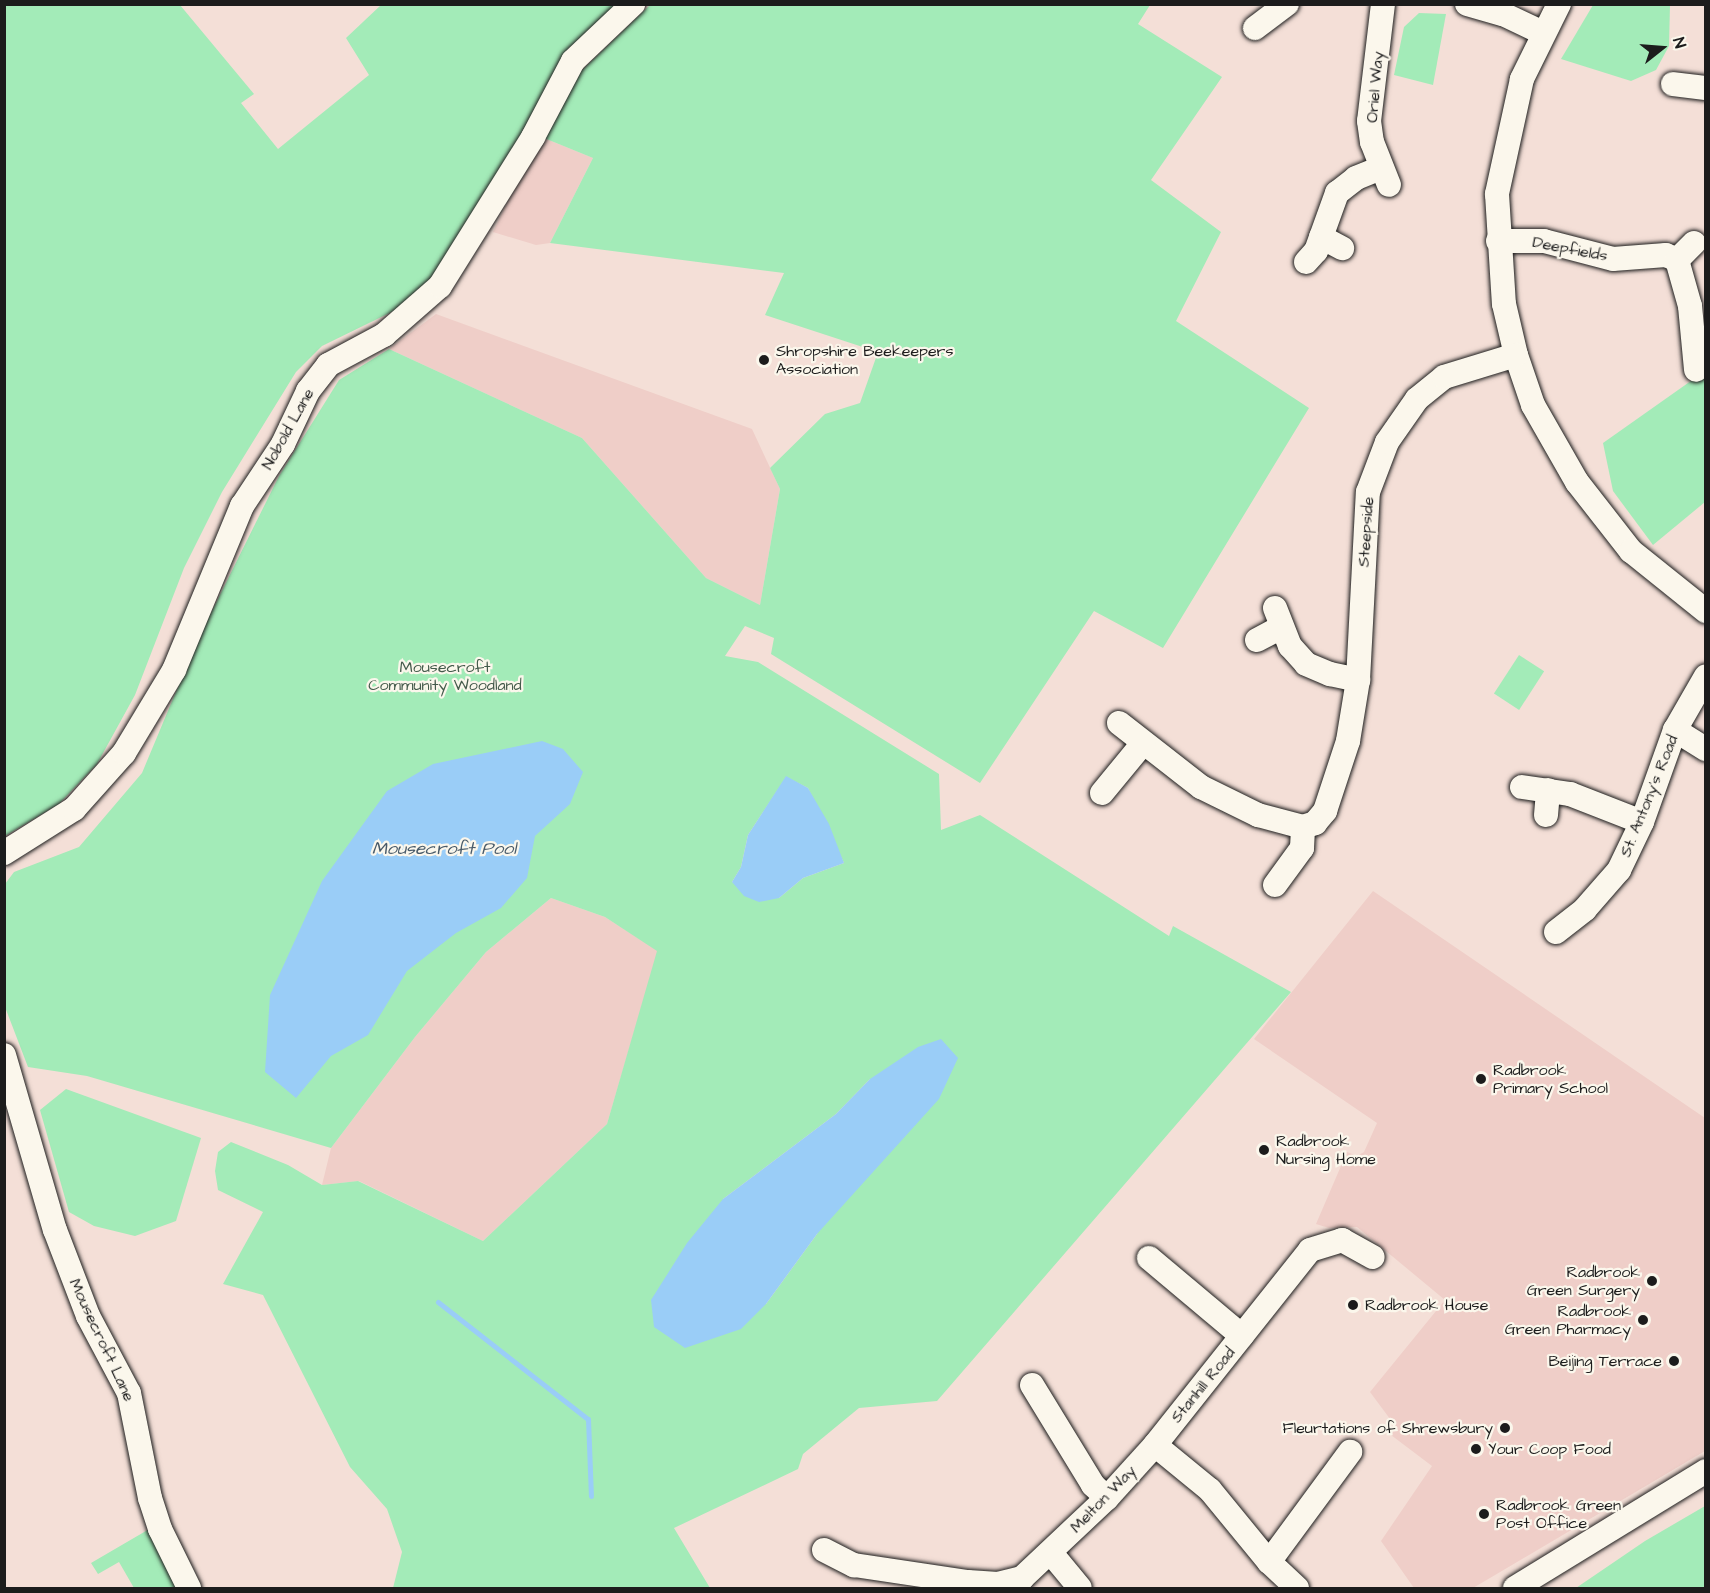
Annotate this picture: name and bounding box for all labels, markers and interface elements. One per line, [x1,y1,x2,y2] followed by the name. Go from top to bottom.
[1632,18,1692,78] north arrow
[1667,35,1691,51] text: N
[1362,51,1388,123] street label: Oriel Way
[1531,232,1609,266] street label: Deepfields
[776,341,953,379] place label: Shropshire Beekeepers Association
[757,353,771,367] marker: Shropshire Beekeepers Association
[258,385,318,473] street label: Nobold Lane
[1354,496,1378,568] street label: Steepside
[368,657,522,695] park label: Mousecroft Community Woodland
[1616,732,1682,860] street label: St. Antony's Road
[372,838,516,860] water label: Mousecroft Pool
[1493,1060,1608,1098] place label: Radbrook Primary School
[1474,1072,1488,1086] marker: Radbrook Primary School
[1276,1131,1376,1169] place label: Radbrook Nursing Home
[1257,1143,1271,1157] marker: Radbrook Nursing Home
[1527,1262,1640,1300] place label: Radbrook Green Surgery
[1645,1274,1659,1288] marker: Radbrook Green Surgery
[65,1276,139,1404] street label: Mousecroft Lane
[1365,1295,1488,1315] place label: Radbrook House
[1346,1298,1360,1312] marker: Radbrook House
[1505,1301,1631,1339] place label: Radbrook Green Pharmacy
[1636,1313,1650,1327] marker: Radbrook Green Pharmacy
[1167,1343,1239,1427] street label: Stanhill Road
[1548,1351,1662,1371] place label: Beijing Terrace
[1667,1354,1681,1368] marker: Beijing Terrace
[1283,1418,1493,1438] place label: Fleurtations of Shrewsbury
[1498,1421,1512,1435] marker: Fleurtations of Shrewsbury
[1488,1439,1611,1459] place label: Your Coop Food
[1469,1442,1483,1456] marker: Your Coop Food
[1066,1461,1140,1537] street label: Melton Way
[1496,1495,1621,1533] place label: Radbrook Green Post Office
[1477,1507,1491,1521] marker: Radbrook Green Post Office

